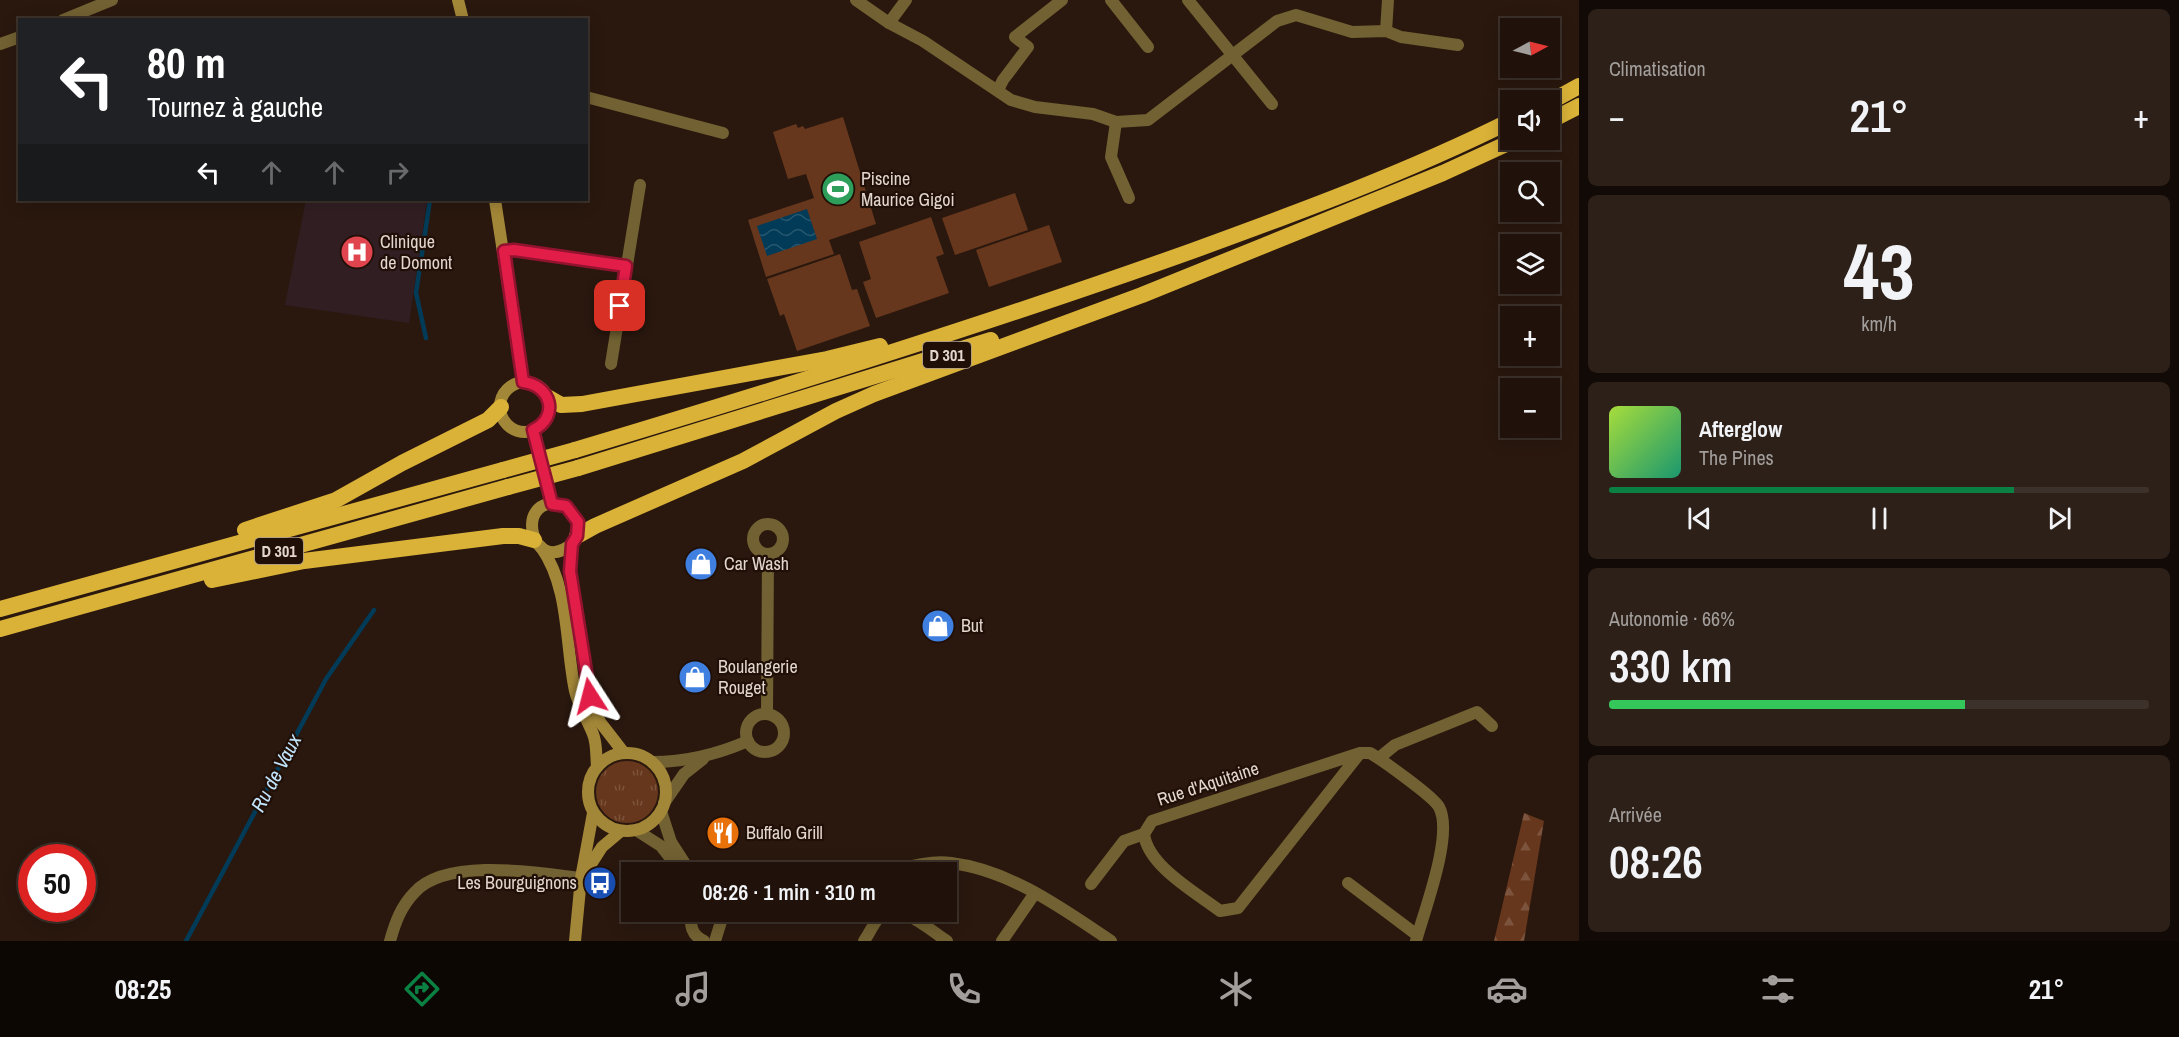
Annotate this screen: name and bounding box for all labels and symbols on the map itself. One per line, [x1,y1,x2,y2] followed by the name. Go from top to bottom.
[1500,18,1560,78] north arrow
[861,166,955,212] place label: Piscine Maurice Gigoi
[820,171,856,207] sports icon: Piscine Maurice Gigoi
[380,229,452,275] place label: Clinique de Domont
[339,234,375,270] hospital icon: Clinique de Domont
[594,280,645,331] pin
[923,342,971,368] road number: D 301
[255,538,303,564] road number: D 301
[683,546,719,582] shop icon: Car Wash
[724,551,789,576] place label: Car Wash
[920,608,956,644] shop icon: But
[961,613,983,638] place label: But
[718,654,798,700] place label: Boulangerie Rouget
[677,659,713,695] shop icon: Boulangerie Rouget
[558,664,622,728] position arrow
[244,729,308,816] water label: Ru de Vaux
[1154,755,1262,812] street label: Rue d'Aquitaine
[705,815,741,851] restaurant icon: Buffalo Grill
[746,820,823,845] place label: Buffalo Grill
[18,844,96,922] speed limit sign: 50
[582,865,618,901] bus stop icon: Les Bourguignons
[457,870,577,895] place label: Les Bourguignons

